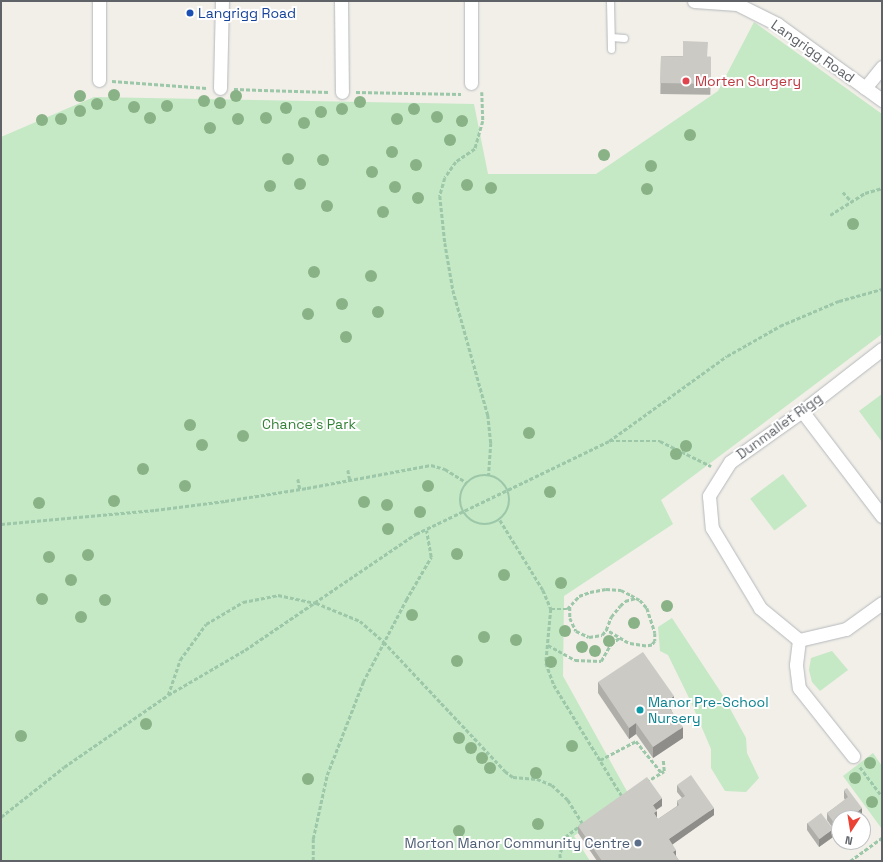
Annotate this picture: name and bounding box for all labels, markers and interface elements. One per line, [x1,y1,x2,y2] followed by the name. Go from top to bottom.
[198,5,296,21] place label: Langrigg Road
[185,8,195,18] marker: Langrigg Road
[768,16,858,86] street label: Langrigg Road
[695,73,801,89] place label: Morten Surgery
[680,75,692,87] marker: Morten Surgery
[733,389,825,463] street label: Dunmallet Rigg
[262,416,356,432] park label: Chance's Park
[648,694,769,726] place label: Manor Pre-School Nursery
[635,705,645,715] marker: Manor Pre-School Nursery
[831,810,871,850] north arrow
[844,833,854,848] text: N
[404,835,630,851] place label: Morton Manor Community Centre
[633,838,643,848] marker: Morton Manor Community Centre

